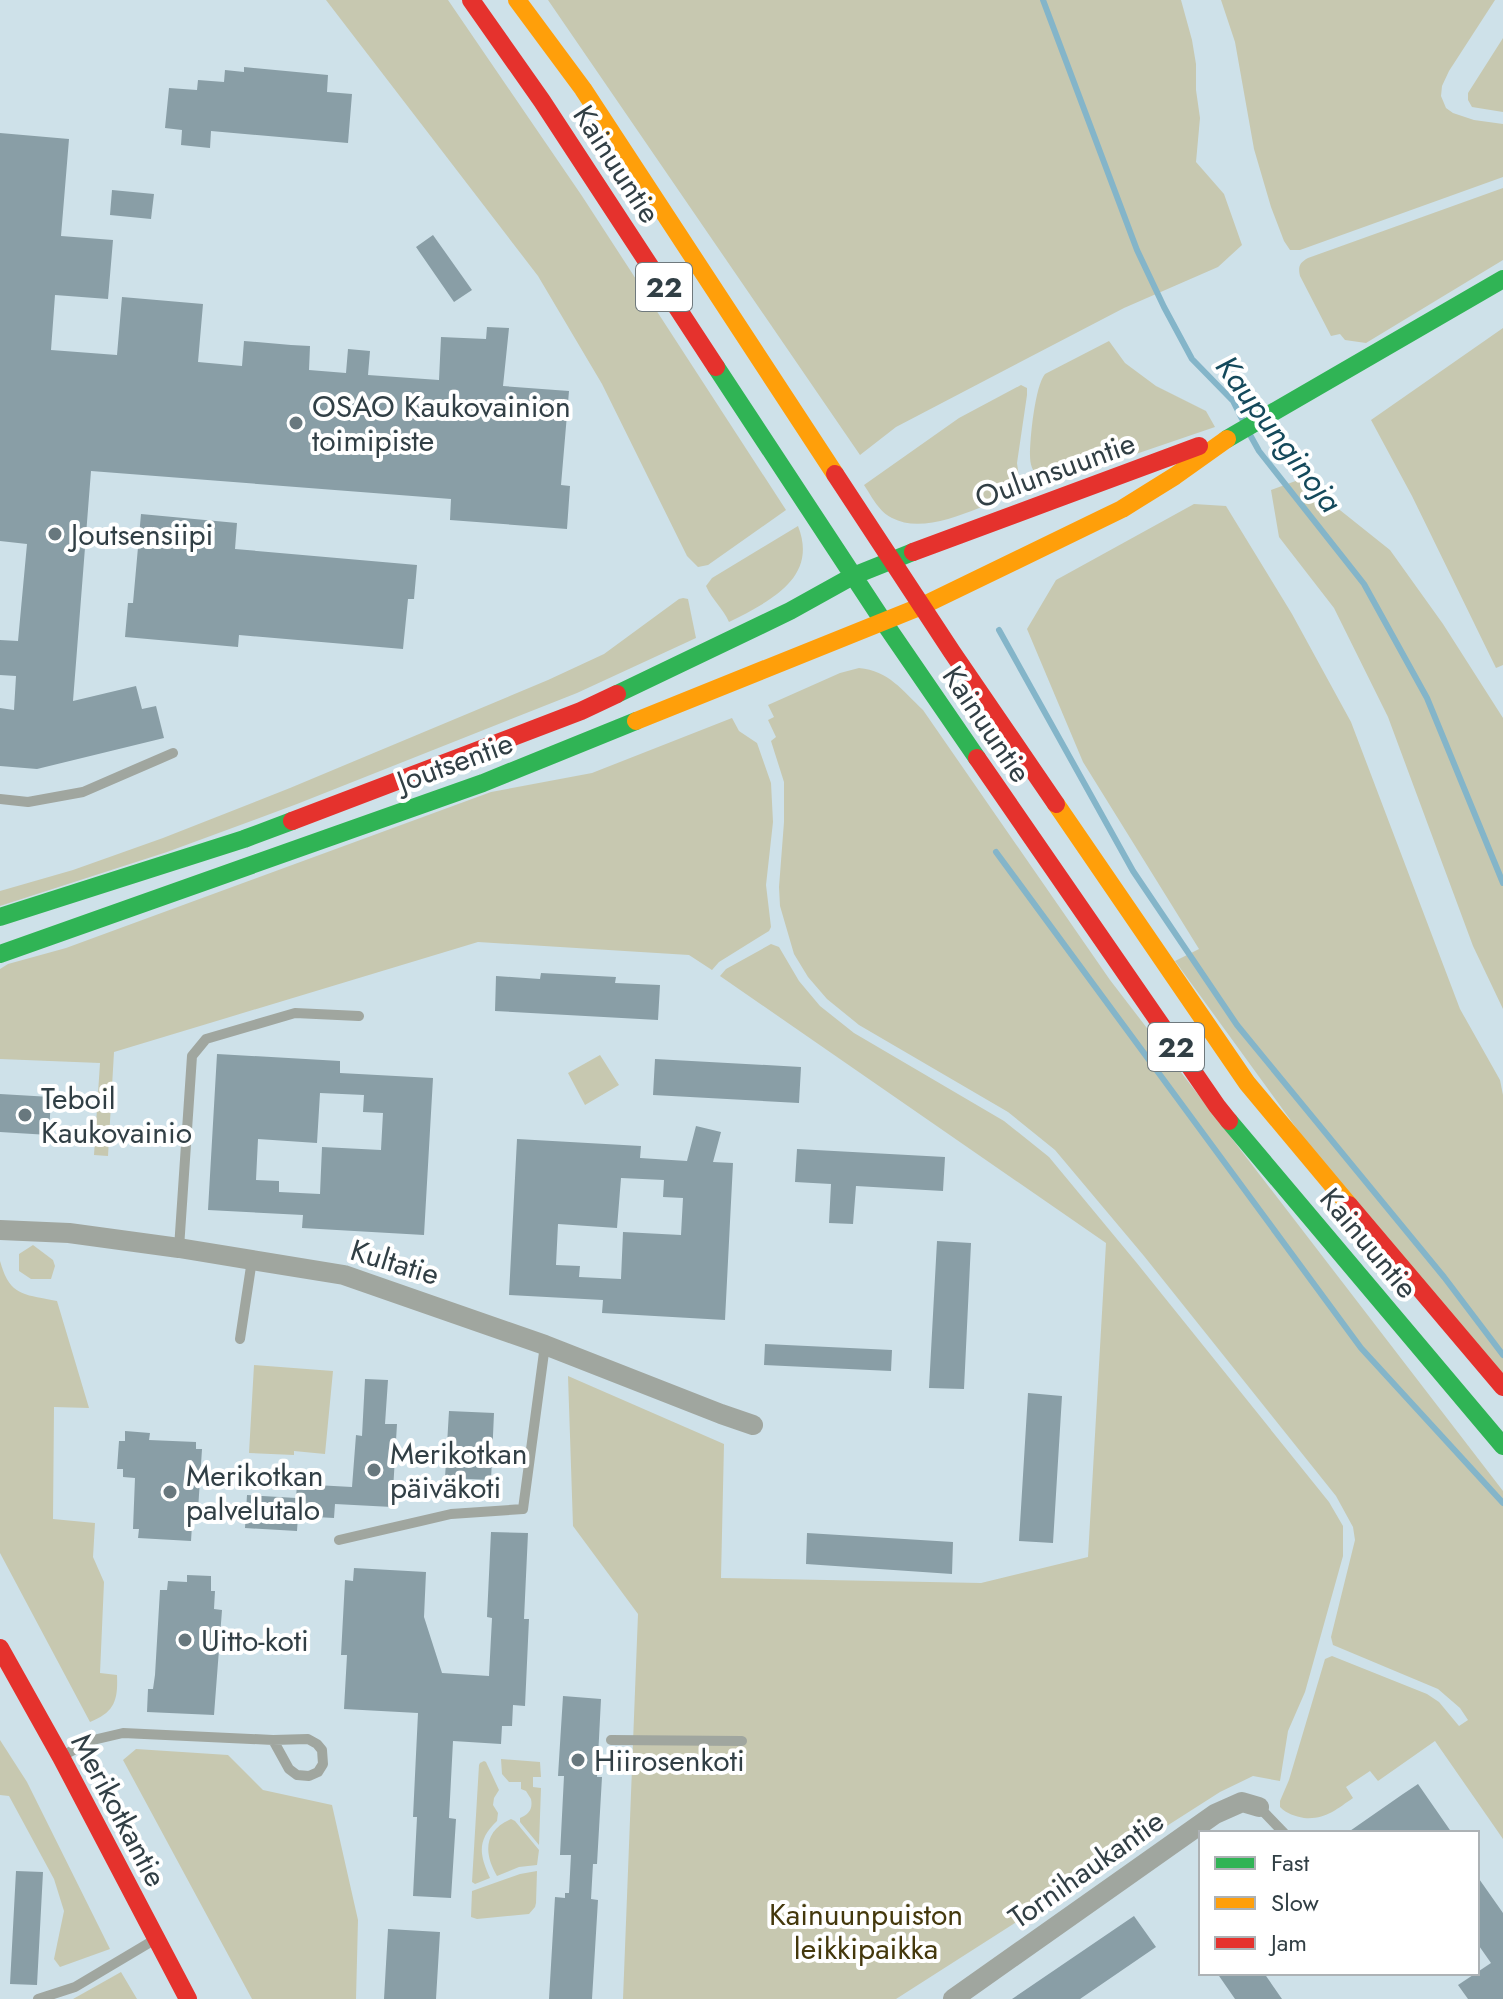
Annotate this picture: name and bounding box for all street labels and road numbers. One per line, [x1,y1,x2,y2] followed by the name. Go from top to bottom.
[563,97,671,231] street label: Kainuuntie
[636,263,692,311] road number: 22
[969,421,1141,519] street label: Oulunsuuntie
[932,657,1042,791] street label: Kainuuntie
[387,721,519,804] street label: Joutsentie
[1148,1023,1204,1071] road number: 22
[1310,1178,1428,1308] street label: Kainuuntie
[345,1228,445,1296] street label: Kultatie
[61,1726,177,1894] street label: Merikotkantie
[1000,1799,1172,1939] street label: Tornihaukantie

